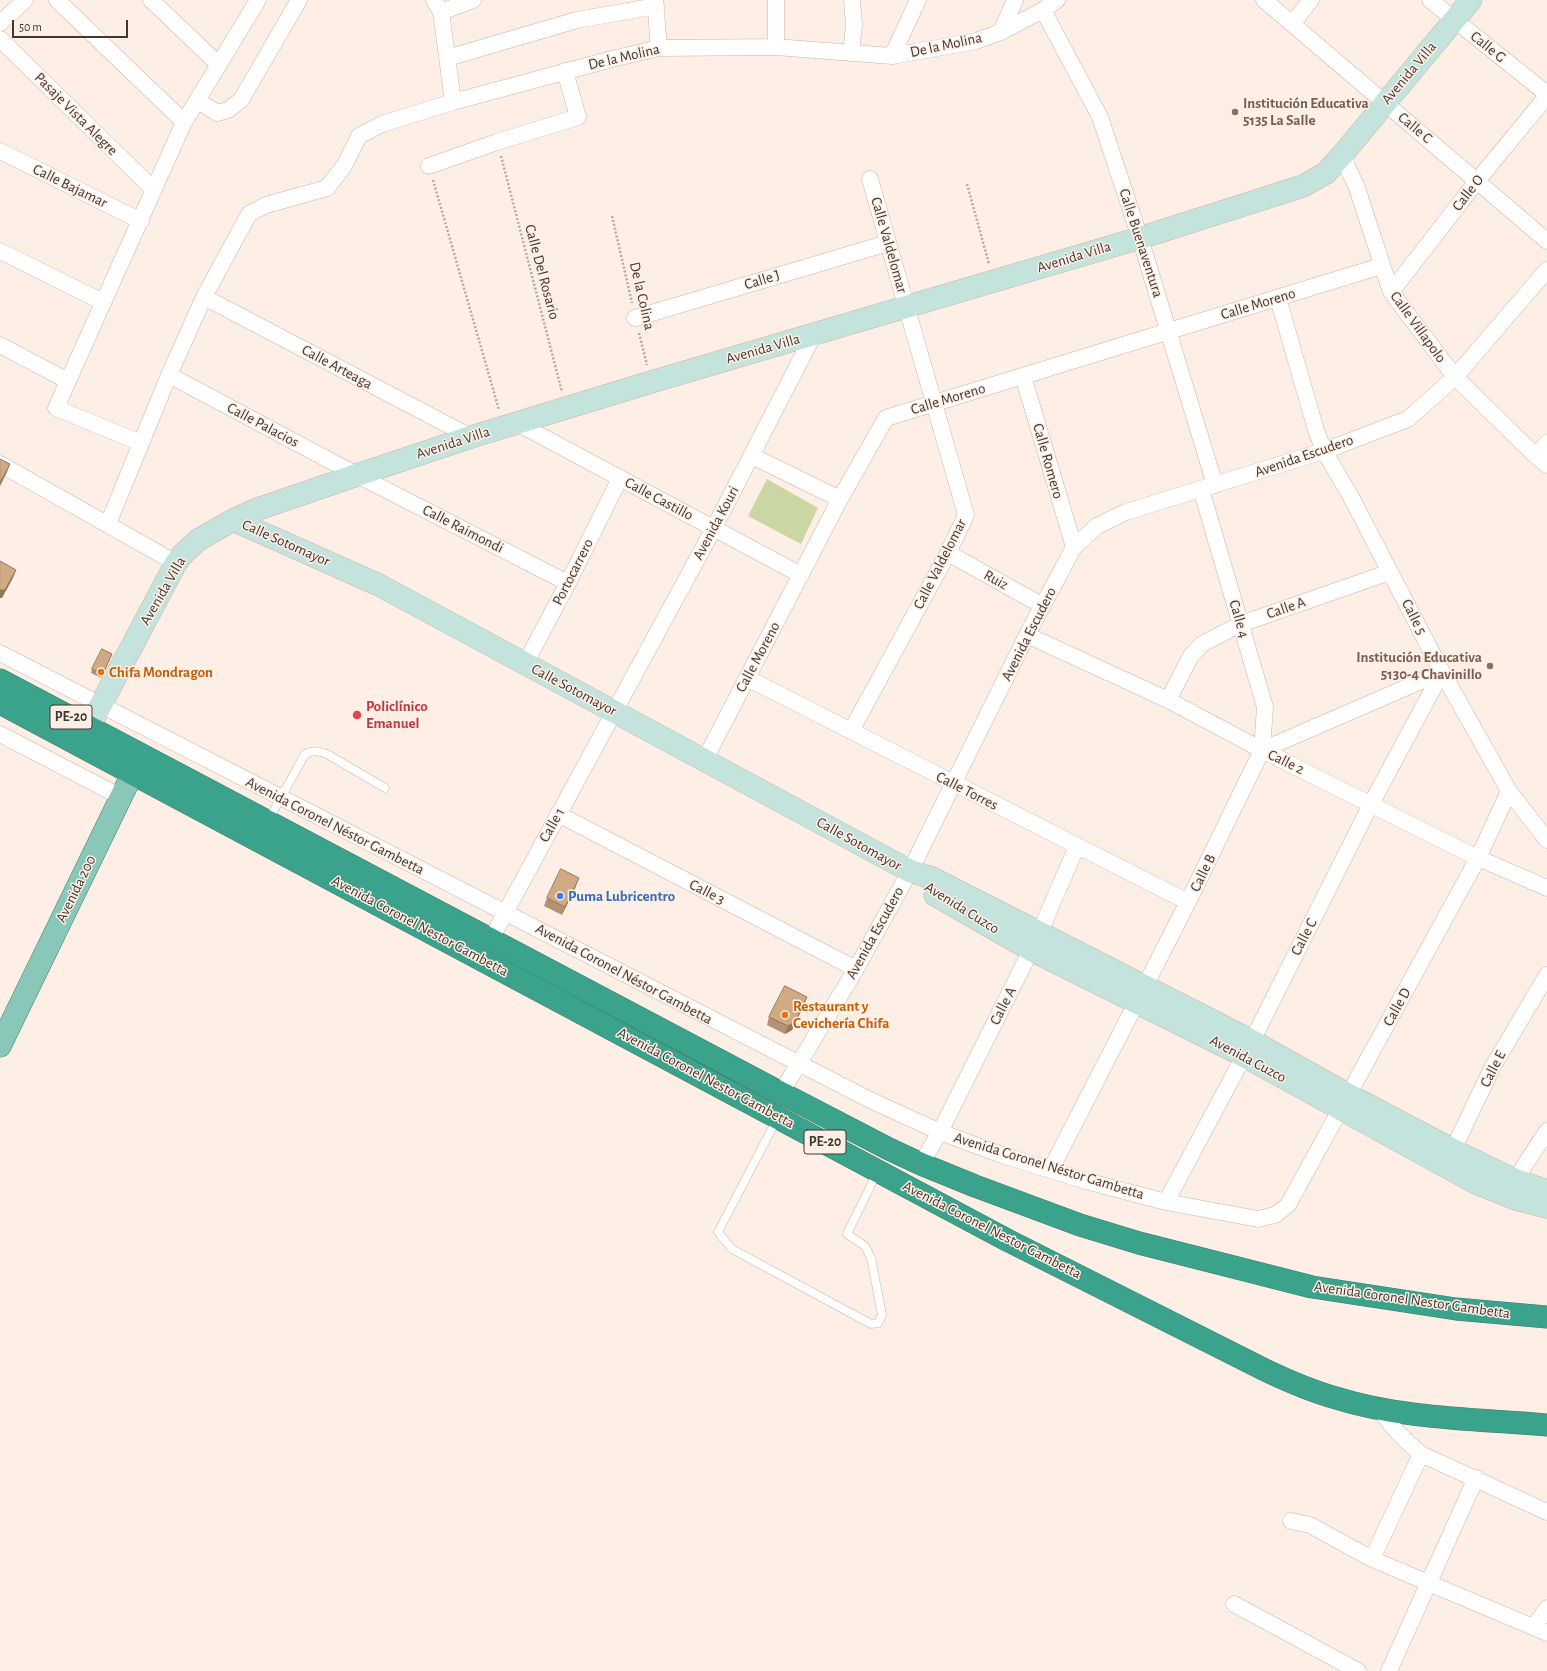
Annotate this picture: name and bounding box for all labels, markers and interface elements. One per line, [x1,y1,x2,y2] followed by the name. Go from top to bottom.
[14,12,130,38] scale bar
[19,21,42,33] text: 50 m
[1467,27,1509,67] street label: Calle G
[908,29,984,61] street label: De la Molina
[1378,38,1440,108] street label: Avenida Villa
[586,40,662,74] street label: De la Molina
[31,69,121,159] street label: Pasaje Vista Alegre
[1243,94,1369,129] place label: Institución Educativa 5135 La Salle
[1230,107,1240,117] marker: Institución Educativa 5135 La Salle
[1394,108,1436,148] street label: Calle C
[30,160,110,212] street label: Calle Bajamar
[1448,171,1488,215] street label: Calle O
[1115,186,1167,300] street label: Calle Buenaventura
[867,195,911,295] street label: Calle Valdelomar
[521,223,563,321] street label: Calle Del Rosario
[1035,237,1113,277] street label: Avenida Villa
[625,260,659,332] street label: De la Colina
[742,266,782,294] street label: Calle J
[1218,284,1298,324] street label: Calle Moreno
[1386,288,1450,366] street label: Calle Villapolo
[724,330,802,368] street label: Avenida Villa
[299,341,375,393] street label: Calle Arteaga
[908,379,988,419] street label: Calle Moreno
[224,399,302,451] street label: Calle Palacios
[1029,421,1067,501] street label: Calle Romero
[414,423,492,463] street label: Avenida Villa
[1252,431,1356,481] street label: Avenida Escudero
[622,473,696,525] street label: Calle Castillo
[689,483,743,563] street label: Avenida Kouri
[420,501,506,557] street label: Calle Raimondi
[239,516,333,570] street label: Calle Sotomayor
[909,516,971,612] street label: Calle Valdelomar
[549,536,597,608] street label: Portocarrero
[136,553,190,629] street label: Avenida Villa
[980,566,1012,594] street label: Ruiz
[998,584,1060,684] street label: Avenida Escudero
[1264,593,1308,623] street label: Calle A
[1397,596,1431,638] street label: Calle 5
[1225,598,1253,640] street label: Calle 4
[732,619,784,695] street label: Calle Moreno
[1356,648,1482,683] place label: Institución Educativa 5130-4 Chavinillo
[528,660,620,720] street label: Calle Sotomayor
[1485,661,1495,671] marker: Institución Educativa 5130-4 Chavinillo
[109,663,213,681] place label: Chifa Mondragon
[96,667,106,677] marker: Chifa Mondragon
[366,697,428,732] place label: Policlínico Emanuel
[50,705,92,729] road number: PE-20
[351,709,363,721] marker: Policlínico Emanuel
[1265,746,1307,778] street label: Calle 2
[933,768,1001,814] street label: Calle Torres
[243,773,427,879] street label: Avenida Coronel Néstor Gambetta
[535,805,569,845] street label: Calle 1
[813,813,905,875] street label: Calle Sotomayor
[1186,851,1220,895] street label: Calle B
[52,852,100,926] street label: Avenida 200
[328,872,512,980] street label: Avenida Coronel Nestor Gambetta
[686,875,728,909] street label: Calle 3
[921,878,1003,938] street label: Avenida Cuzco
[842,884,908,982] street label: Avenida Escudero
[568,887,675,905] place label: Puma Lubricentro
[555,891,565,901] marker: Puma Lubricentro
[1287,915,1321,959] street label: Calle C
[532,920,716,1028] street label: Avenida Coronel Néstor Gambetta
[986,984,1020,1028] street label: Calle A
[1379,985,1415,1029] street label: Calle D
[793,997,889,1032] place label: Restaurant y Cevichería Chifa
[780,1010,790,1020] marker: Restaurant y Cevichería Chifa
[614,1024,798,1132] street label: Avenida Coronel Nestor Gambetta
[1207,1031,1289,1087] street label: Avenida Cuzco
[1476,1048,1510,1090] street label: Calle E
[952,1128,1146,1204] street label: Avenida Coronel Néstor Gambetta
[804,1130,846,1154] road number: PE-20
[900,1177,1084,1283] street label: Avenida Coronel Nestor Gambetta
[1313,1277,1511,1323] street label: Avenida Coronel Nestor Gambetta

